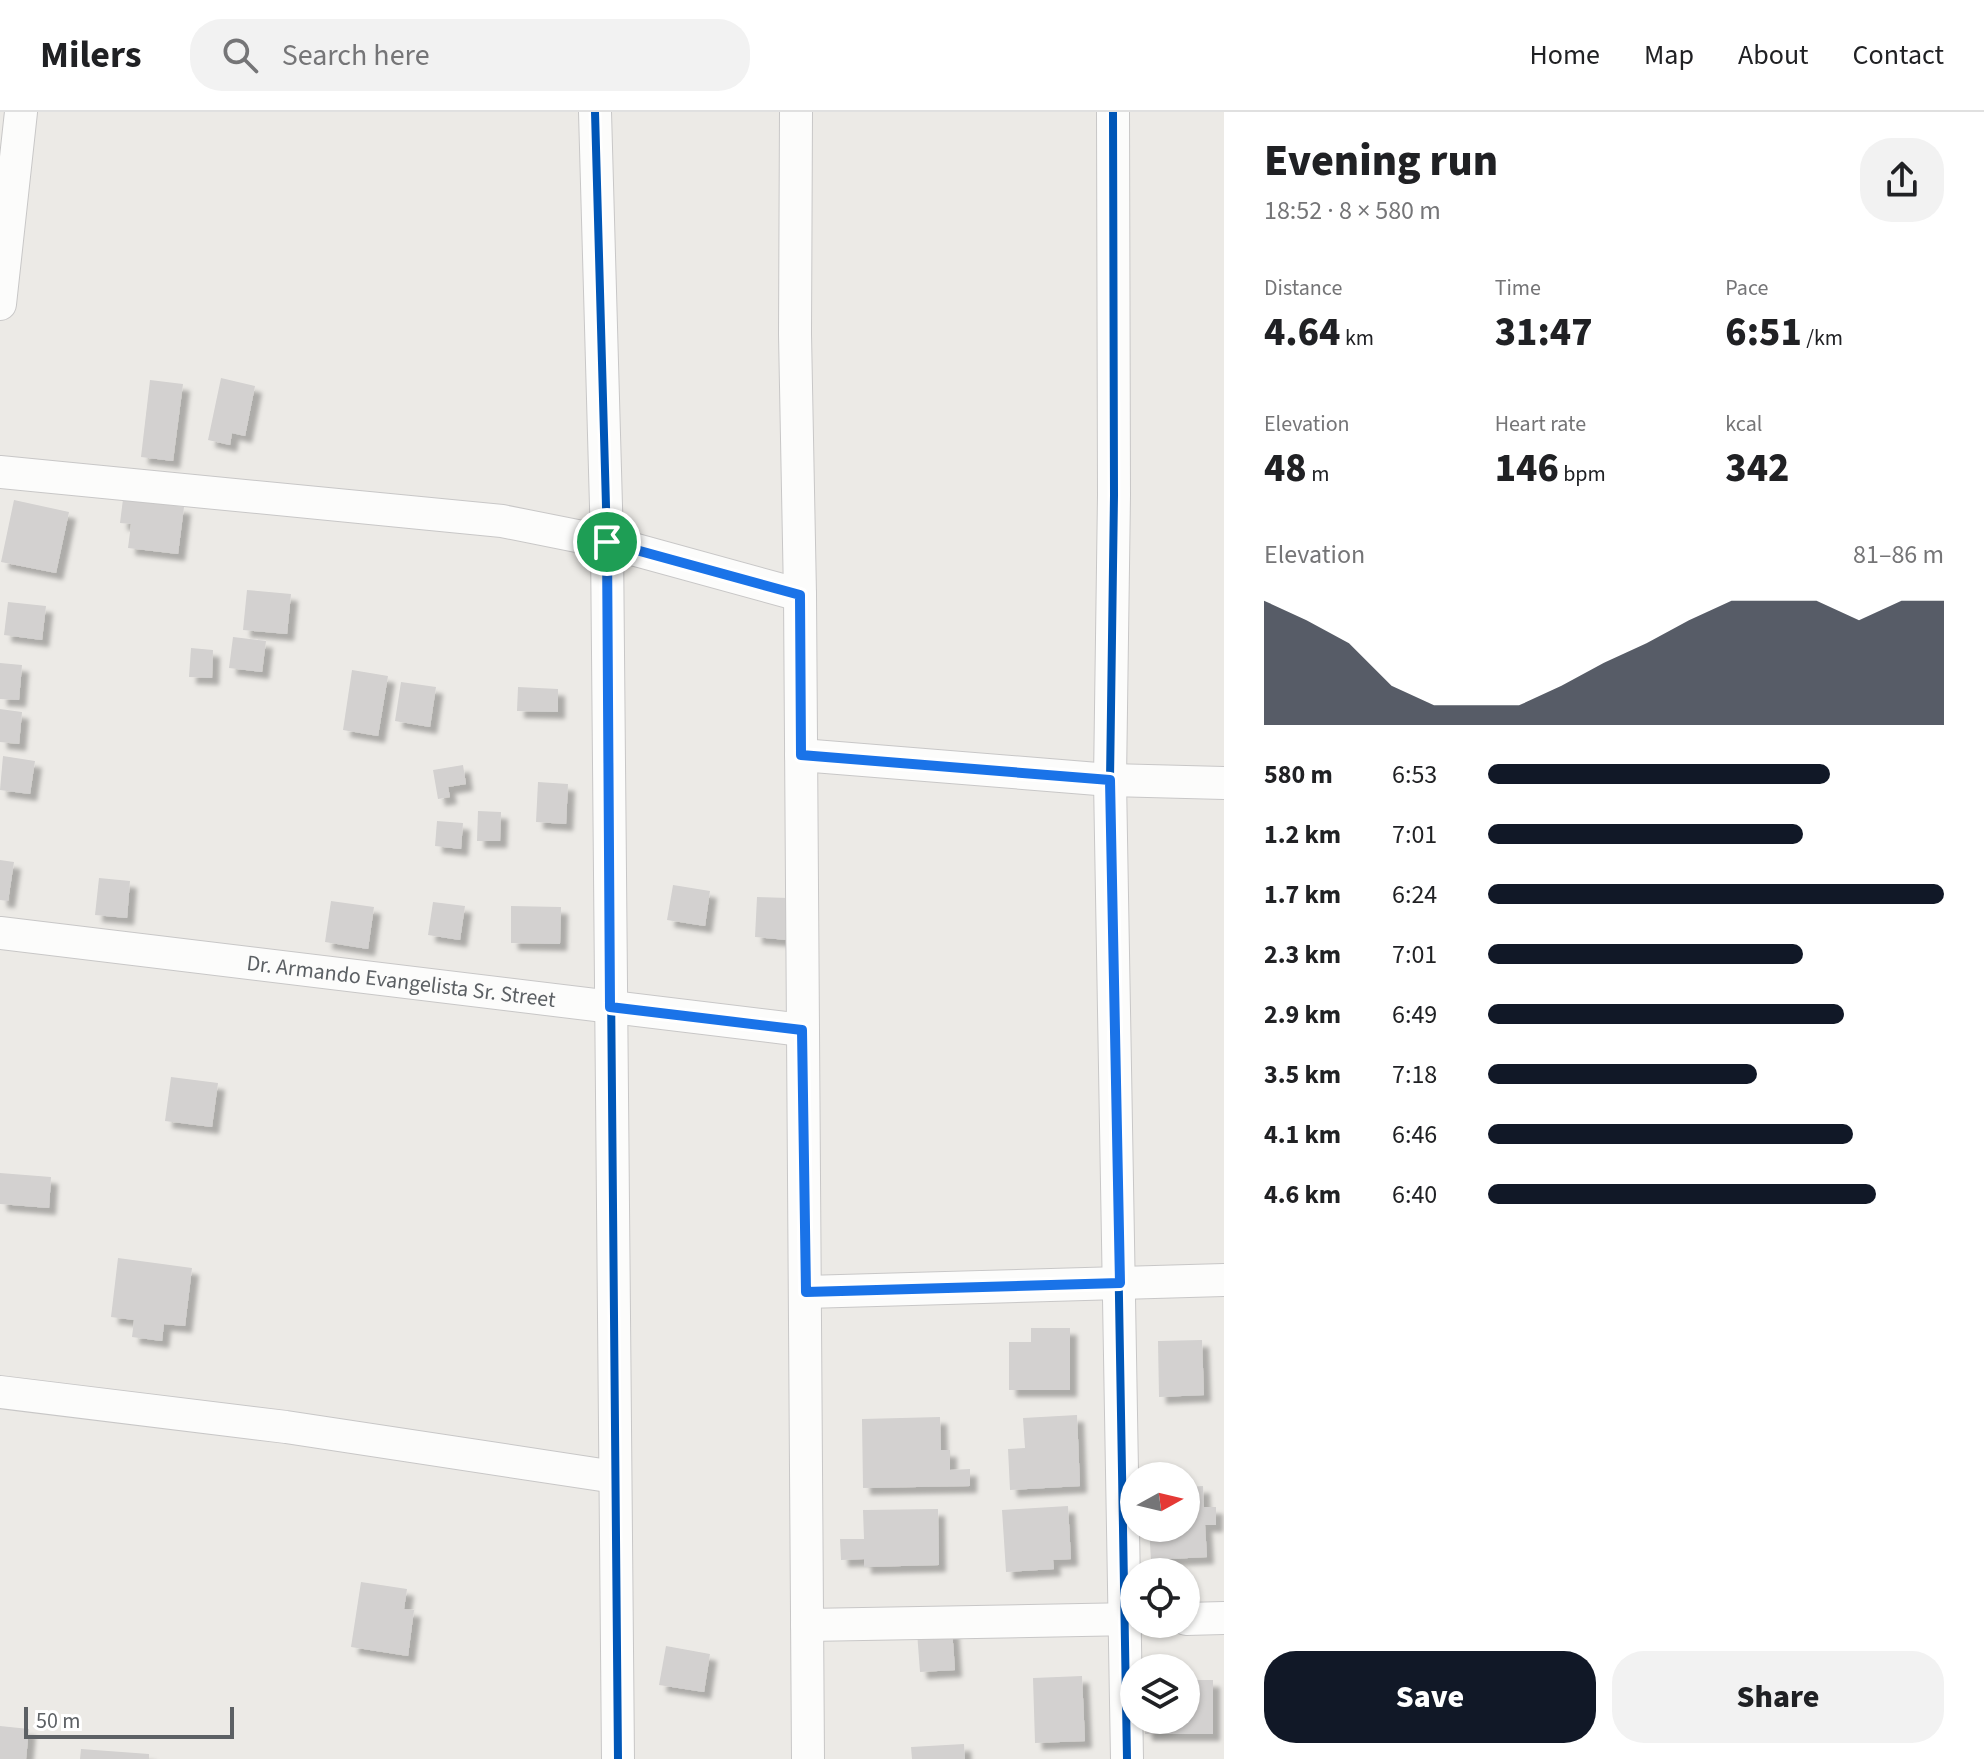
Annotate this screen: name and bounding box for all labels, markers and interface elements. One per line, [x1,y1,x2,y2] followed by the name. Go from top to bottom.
[190,19,750,91] search box
[40,28,142,82] text: Milers
[218,33,262,77] icon: search
[282,34,430,77] text: Search here
[1529,35,1600,75] text: Home
[1644,35,1694,75] text: Map
[1738,35,1809,75] text: About
[1853,35,1944,75] text: Contact
[1264,130,1498,193] text: Evening run
[1860,138,1944,222] button: share
[1264,192,1441,229] text: 18:52 · 8 × 580 m
[1264,272,1342,304] text: Distance
[1495,272,1541,304] text: Time
[1725,272,1768,304] text: Pace
[1264,304,1340,361] text: 4.64
[1495,304,1593,361] text: 31:47
[1725,304,1802,361] text: 6:51
[1340,322,1374,354] text: km
[1802,322,1843,354] text: /km
[1264,408,1350,440] text: Elevation
[1495,408,1586,440] text: Heart rate
[1725,408,1762,440] text: kcal
[1264,440,1307,497] text: 48
[1495,440,1559,497] text: 146
[1725,440,1789,497] text: 342
[1307,458,1329,490] text: m
[1559,458,1606,490] text: bpm
[573,508,641,576] pin
[585,520,629,564] icon: arrive
[1264,536,1365,573] text: Elevation
[1853,536,1944,573] text: 81–86 m
[1264,756,1333,793] text: 580 m
[1392,756,1437,793] text: 6:53
[1264,816,1341,853] text: 1.2 km
[1392,816,1437,853] text: 7:01
[1264,876,1341,913] text: 1.7 km
[1392,876,1437,913] text: 6:24
[1264,936,1341,973] text: 2.3 km
[1392,936,1437,973] text: 7:01
[245,947,558,1016] street label: Dr. Armando Evangelista Sr. Street
[1264,996,1341,1033] text: 2.9 km
[1392,996,1437,1033] text: 6:49
[1264,1056,1341,1093] text: 3.5 km
[1392,1056,1437,1093] text: 7:18
[1264,1116,1341,1153] text: 4.1 km
[1392,1116,1437,1153] text: 6:46
[1264,1176,1341,1213] text: 4.6 km
[1392,1176,1437,1213] text: 6:40
[1120,1462,1200,1542] north arrow
[1120,1462,1200,1734] map controls
[1120,1558,1200,1638] button: locate
[1264,1651,1596,1743] button: Save
[1612,1651,1944,1743] button: Share
[1120,1654,1200,1734] button: layers
[24,1703,234,1739] scale bar
[36,1705,81,1737] text: 50 m

